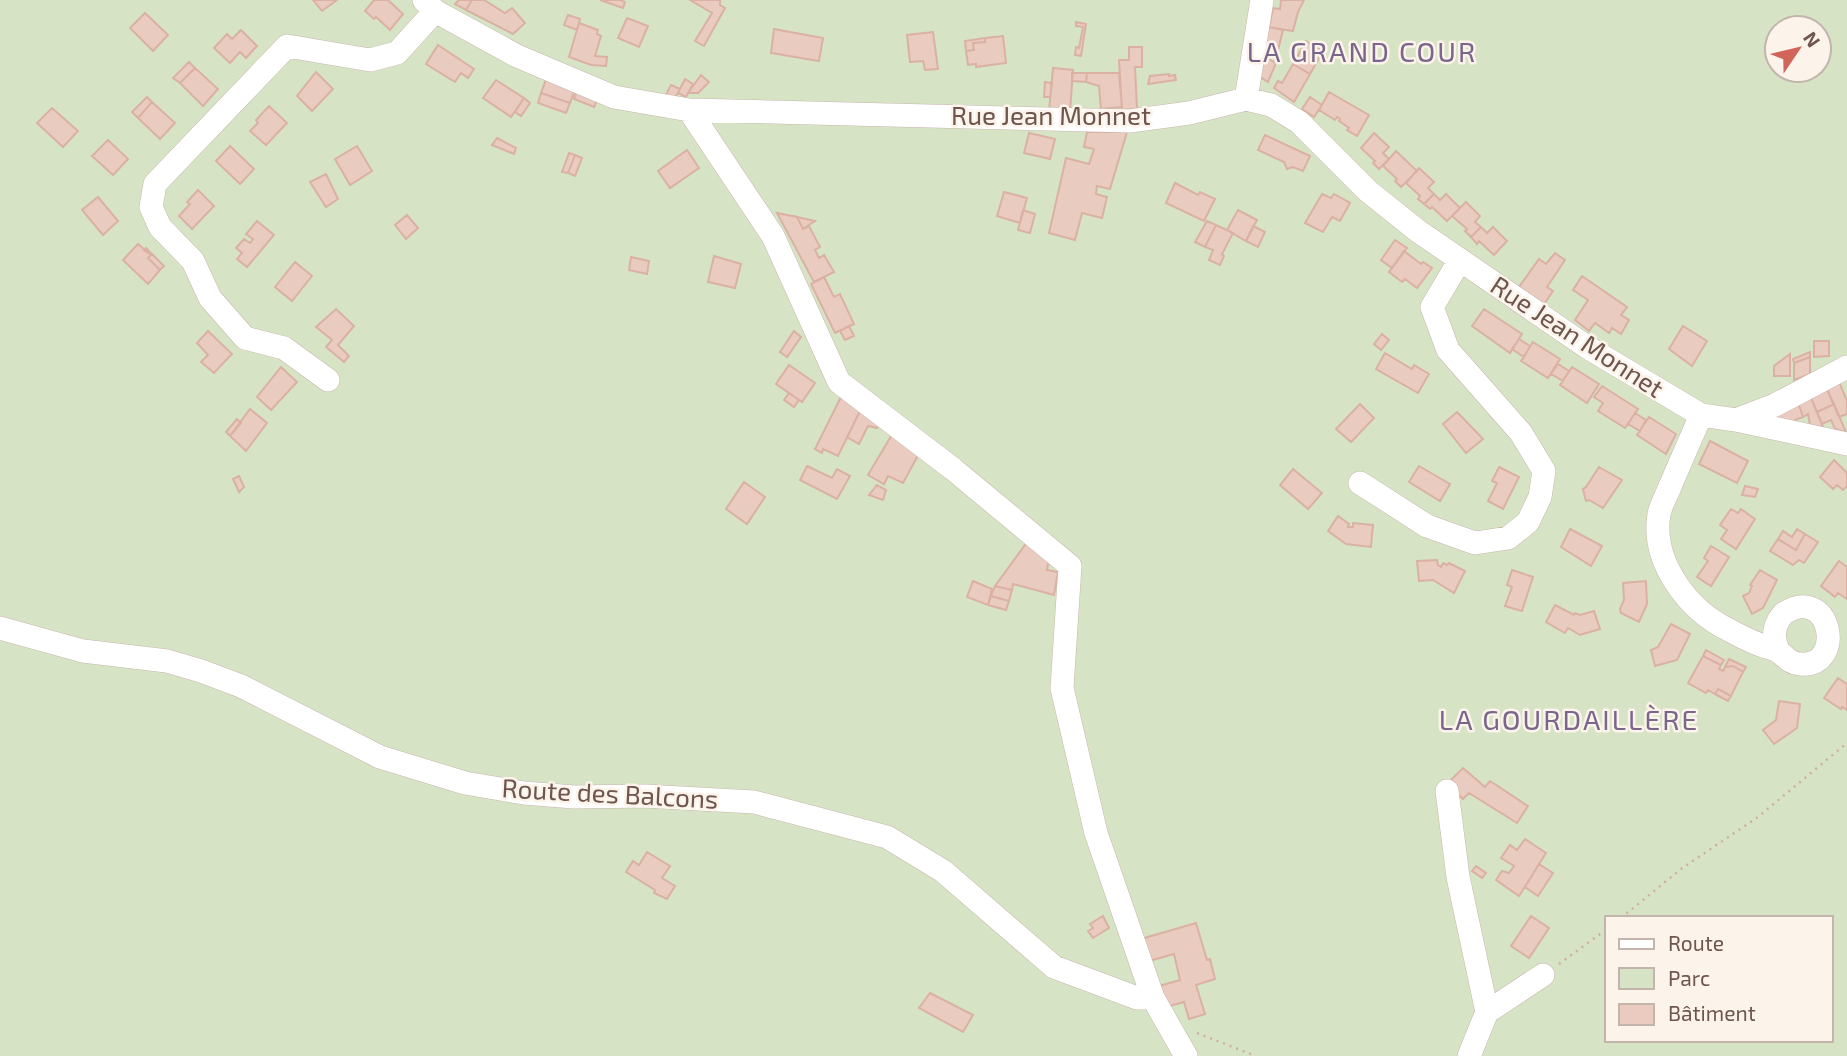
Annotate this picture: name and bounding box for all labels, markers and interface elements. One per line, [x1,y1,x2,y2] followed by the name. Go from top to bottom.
[1763,14,1833,84] north arrow
[1799,27,1826,51] text: N
[1247,34,1477,68] district label: LA GRAND COUR
[951,99,1151,130] street label: Rue Jean Monnet
[1486,268,1670,403] street label: Rue Jean Monnet
[1439,702,1699,736] district label: LA GOURDAILLÈRE
[501,771,719,814] street label: Route des Balcons
[1605,916,1833,1042] legend
[1668,930,1724,955] text: Route
[1668,965,1710,990] text: Parc
[1668,1000,1756,1025] text: Bâtiment

